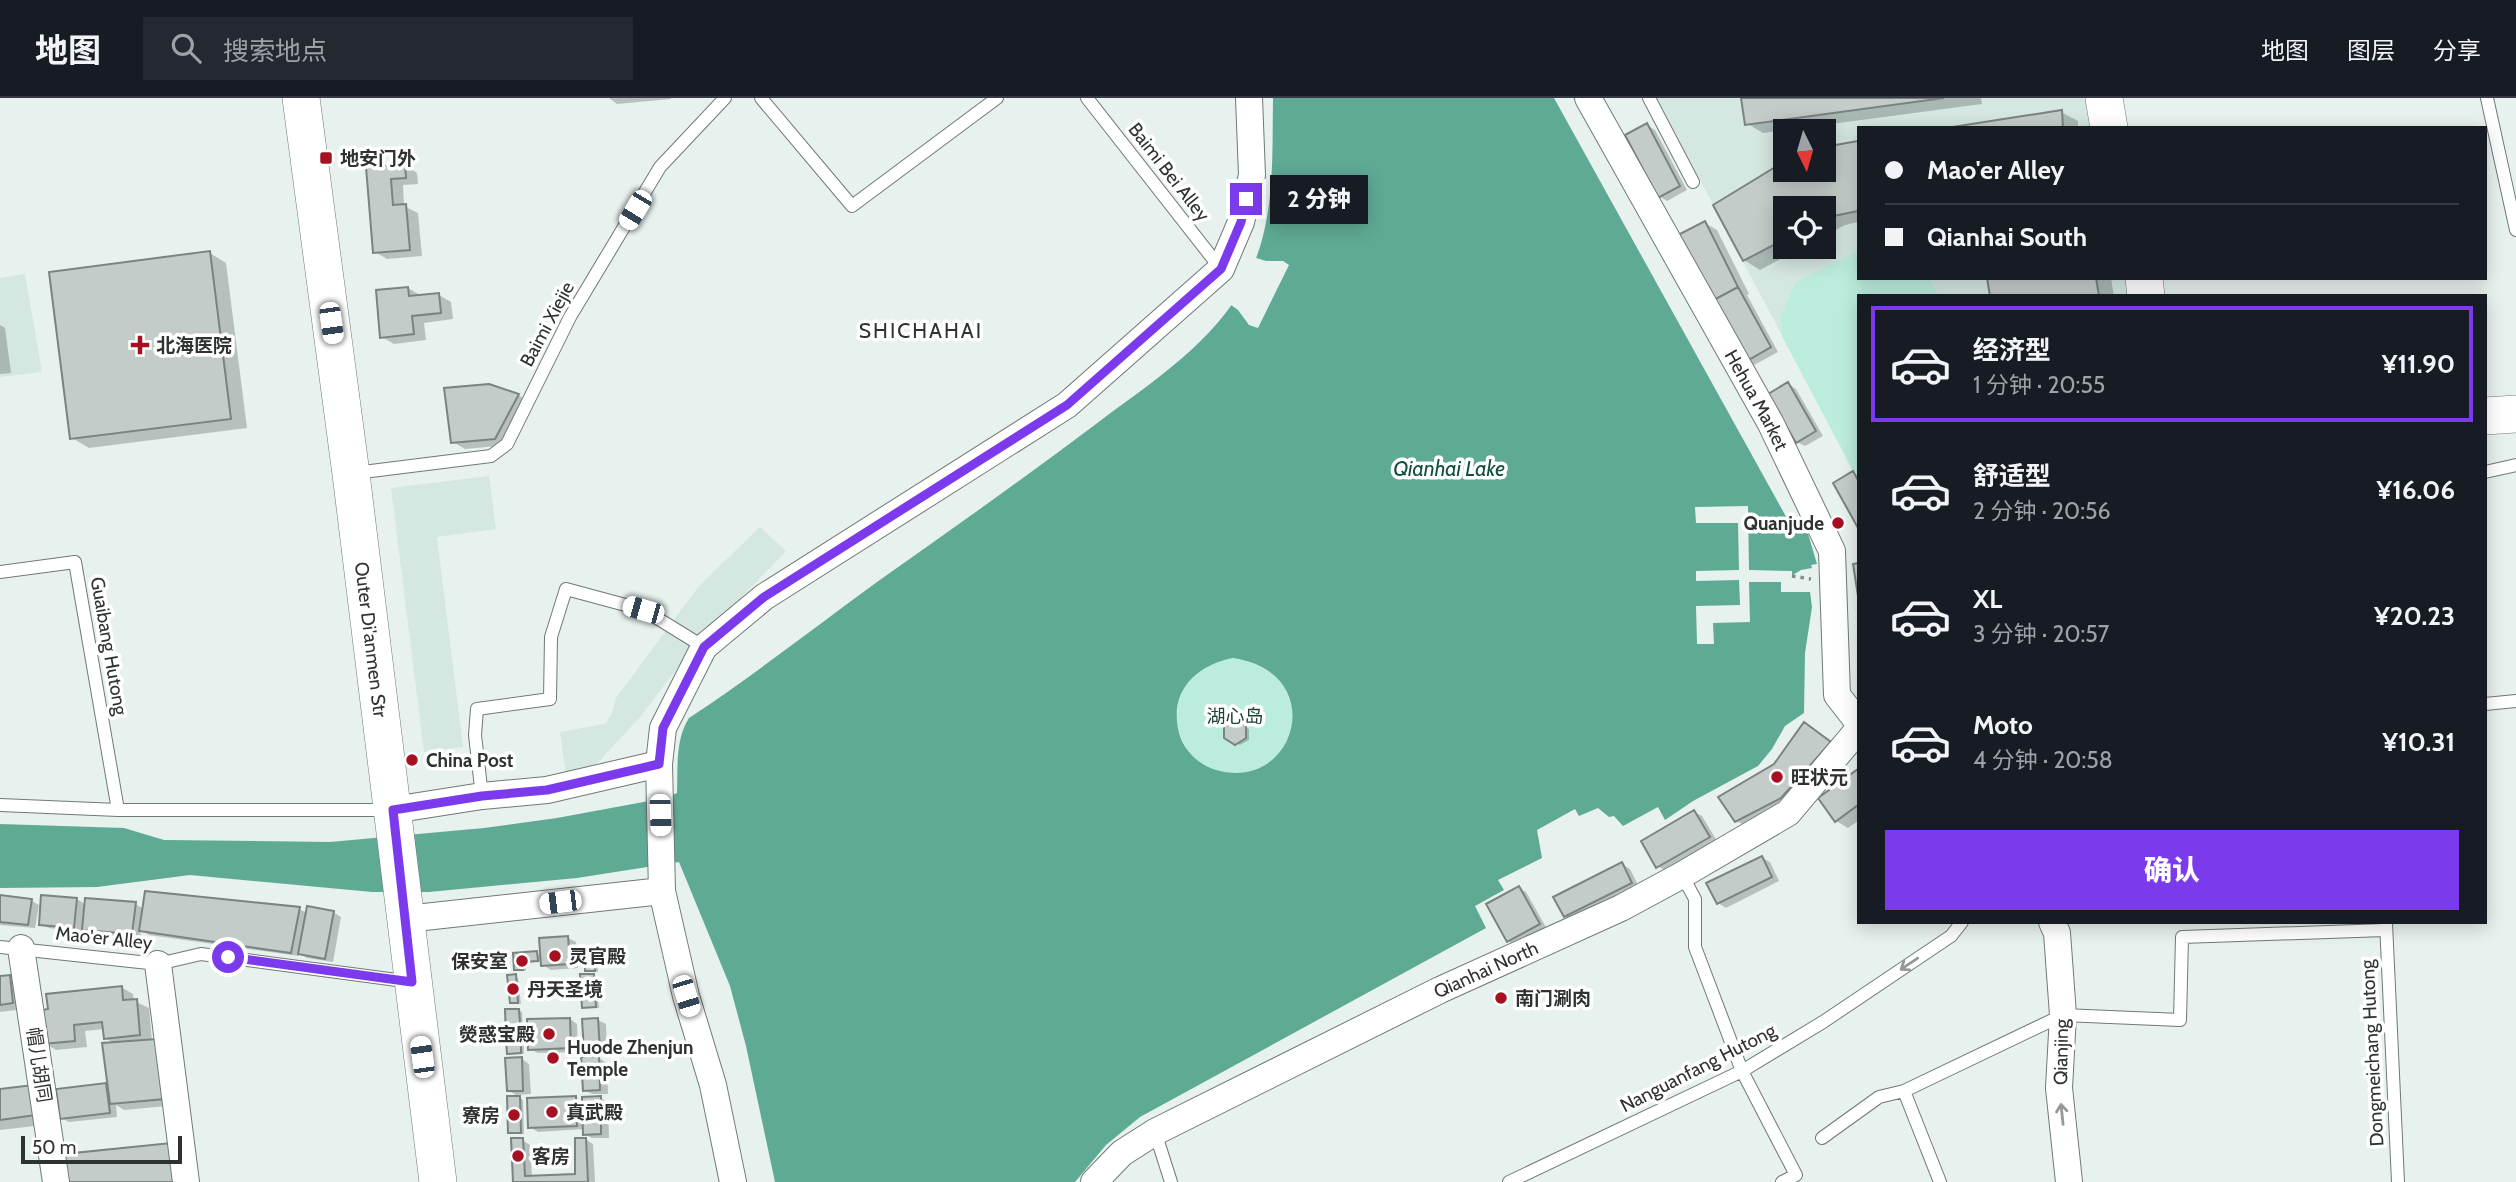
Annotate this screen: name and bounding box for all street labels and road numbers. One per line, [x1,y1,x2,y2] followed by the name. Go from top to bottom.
[1123,118,1215,226] street label: Baimi Bei Alley
[515,277,579,370] street label: Baimi Xiejie
[1720,346,1794,455] street label: Hehua Market
[350,560,392,719] street label: Outer Di'anmen Str
[86,575,133,717] street label: Guaibang Hutong
[55,921,154,955] street label: Mao'er Alley
[1430,936,1542,1003] street label: Qianhai North
[2356,958,2388,1147] street label: Dongmeichang Hutong
[2049,1018,2073,1085] street label: Qianjing
[1616,1019,1780,1117] street label: Nanguanfang Hutong
[22,1026,56,1104] street label: 帽儿胡同

